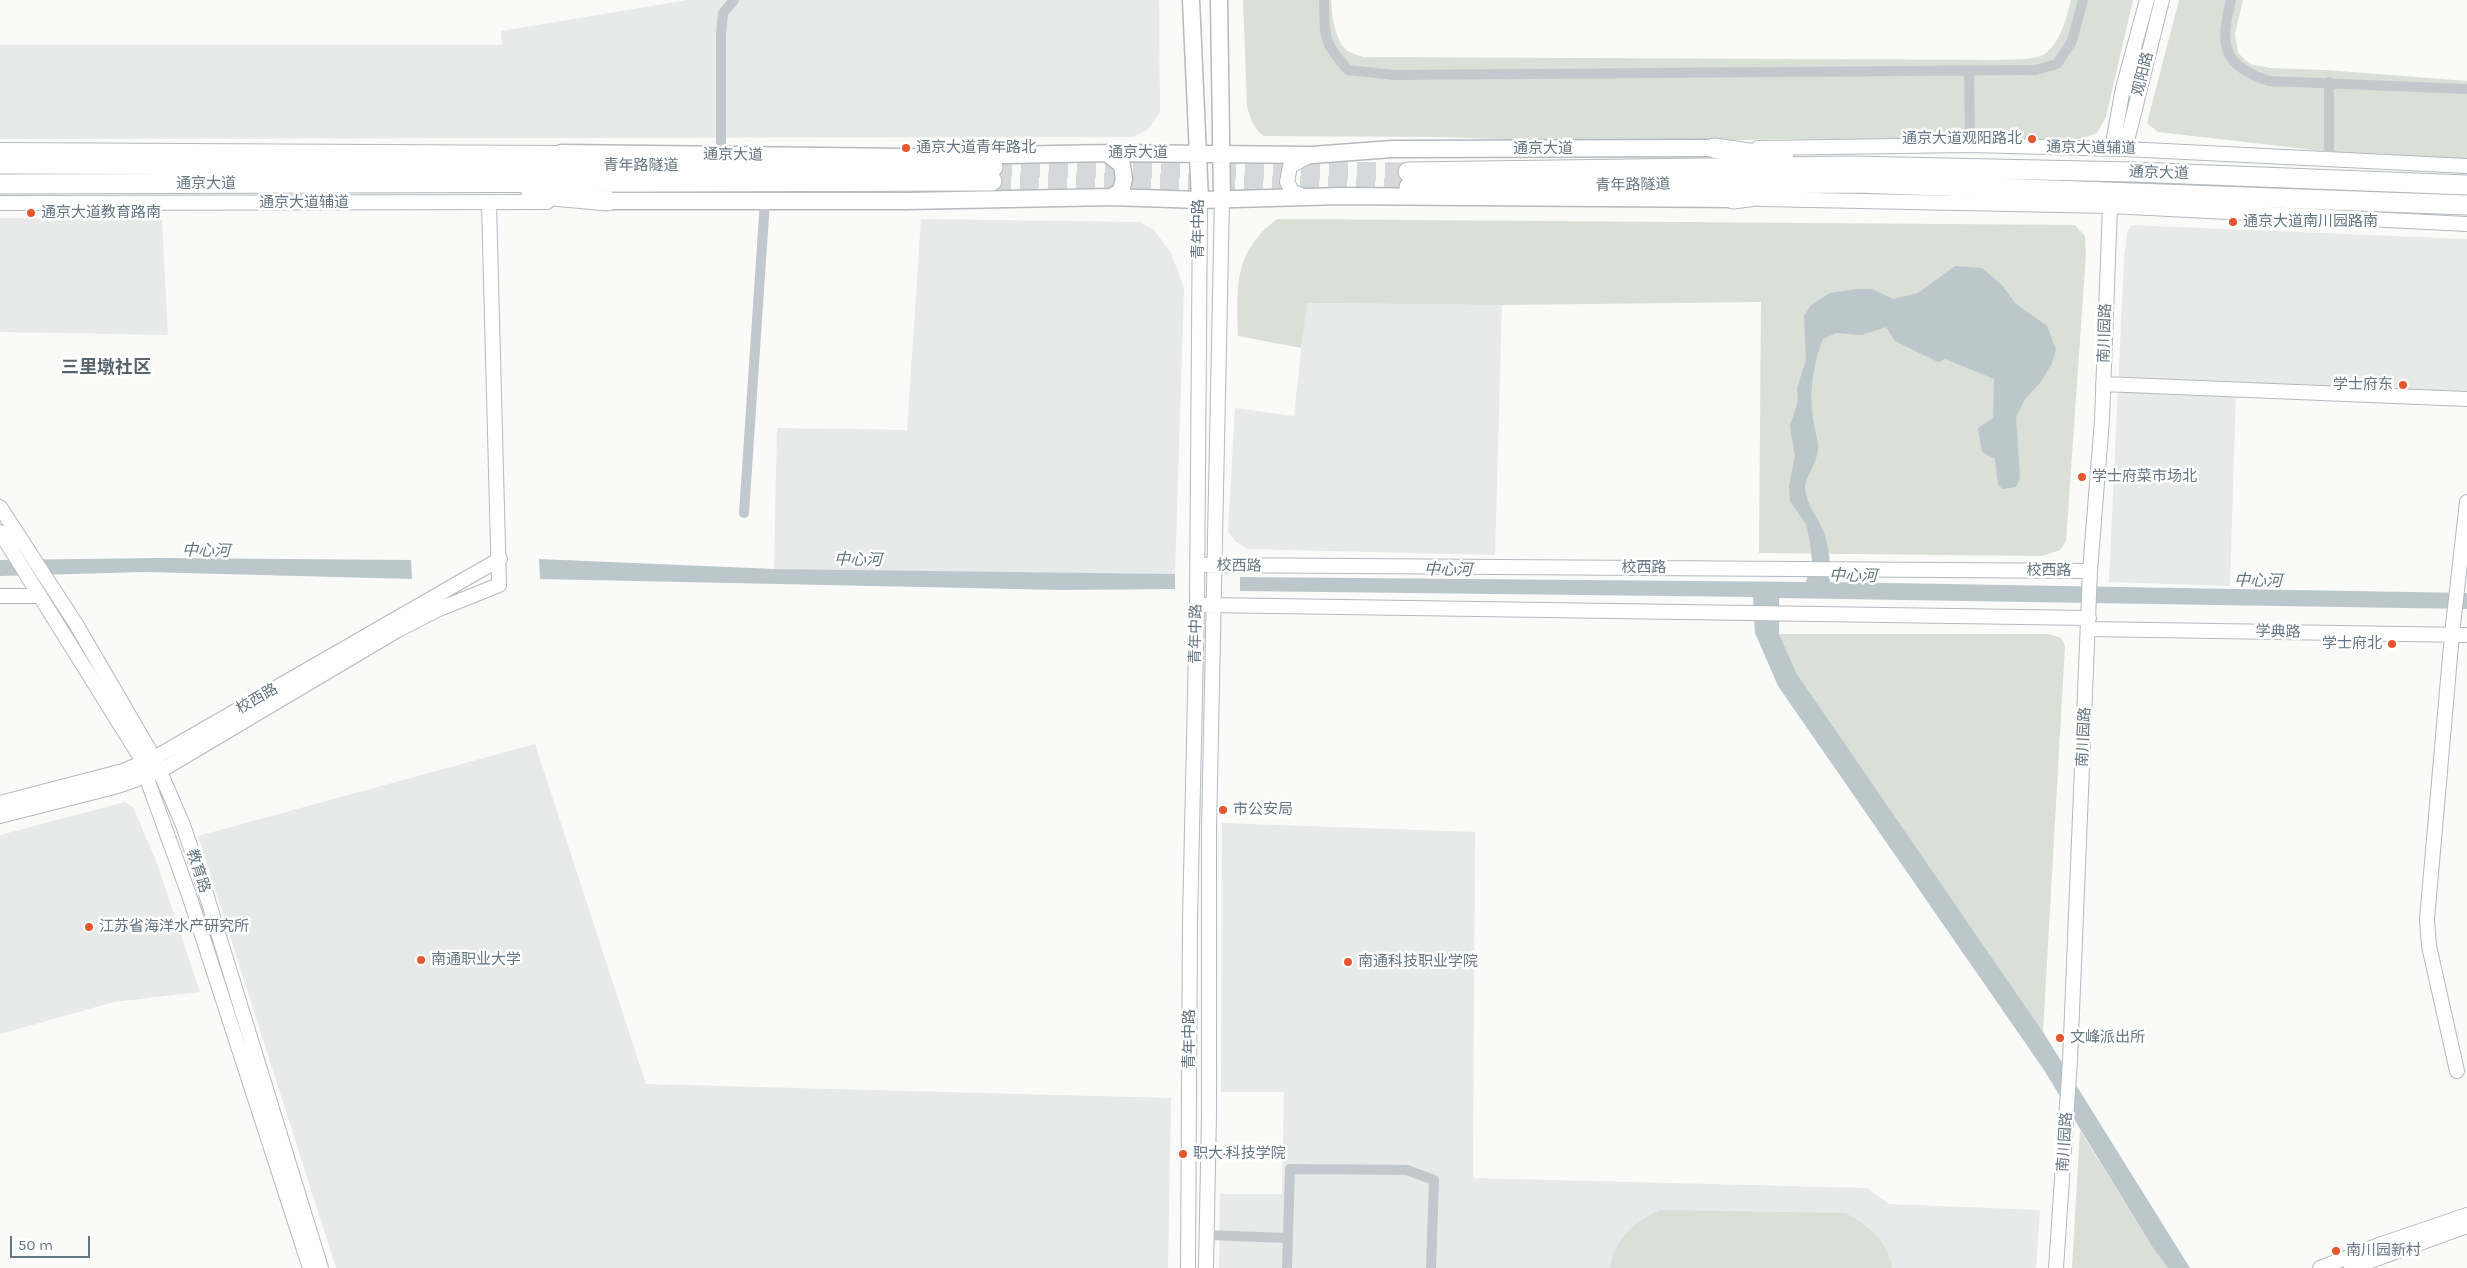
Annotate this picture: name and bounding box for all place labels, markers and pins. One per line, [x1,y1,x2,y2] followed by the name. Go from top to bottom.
[1902,130,2022,148] place label: 通京大道观阳路北
[2026,133,2038,145] marker: 通京大道观阳路北
[916,139,1036,157] place label: 通京大道青年路北
[900,142,912,154] marker: 通京大道青年路北
[41,204,161,222] place label: 通京大道教育路南
[25,207,37,219] marker: 通京大道教育路南
[2243,213,2378,231] place label: 通京大道南川园路南
[2227,216,2239,228] marker: 通京大道南川园路南
[2333,376,2393,394] place label: 学士府东
[2397,379,2409,391] marker: 学士府东
[2092,468,2197,486] place label: 学士府菜市场北
[2076,471,2088,483] marker: 学士府菜市场北
[2322,635,2382,653] place label: 学士府北
[2386,638,2398,650] marker: 学士府北
[1233,801,1293,819] place label: 市公安局
[1217,804,1229,816] marker: 市公安局
[99,918,249,936] place label: 江苏省海洋水产研究所
[83,921,95,933] marker: 江苏省海洋水产研究所
[431,951,521,969] place label: 南通职业大学
[1358,953,1478,971] place label: 南通科技职业学院
[415,954,427,966] marker: 南通职业大学
[1342,956,1354,968] marker: 南通科技职业学院
[2070,1029,2145,1047] place label: 文峰派出所
[2054,1032,2066,1044] marker: 文峰派出所
[1193,1145,1286,1163] place label: 职大·科技学院
[1177,1148,1189,1160] marker: 职大·科技学院
[2346,1242,2421,1260] place label: 南川园新村
[2330,1245,2342,1257] marker: 南川园新村

